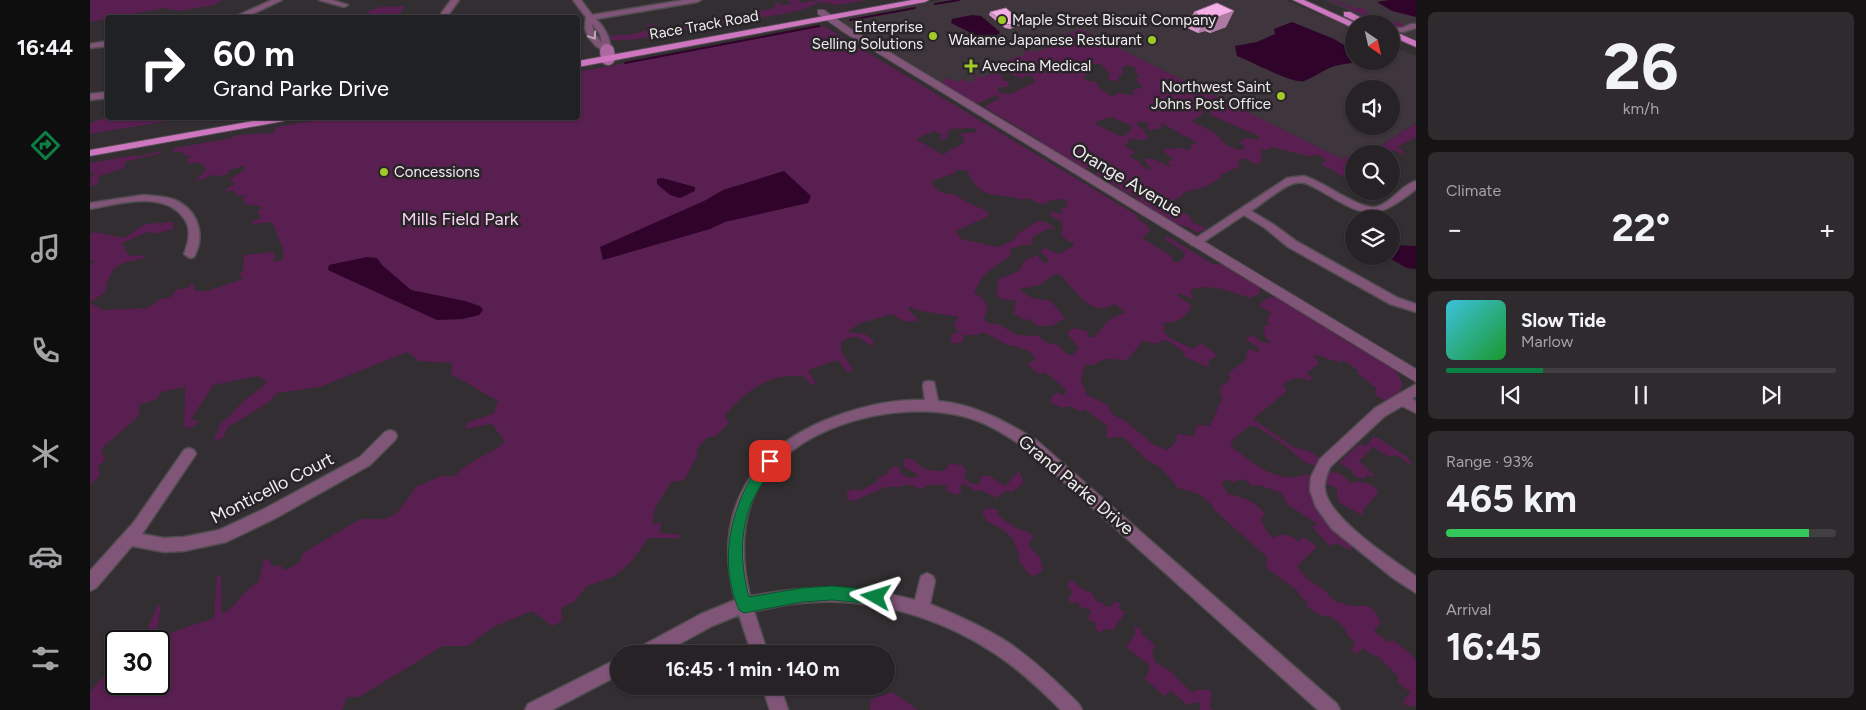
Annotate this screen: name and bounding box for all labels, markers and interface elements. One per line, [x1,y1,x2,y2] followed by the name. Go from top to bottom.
[648,7,760,43] street label: Race Track Road
[1012,11,1216,29] place label: Maple Street Biscuit Company
[996,14,1008,26] marker: Maple Street Biscuit Company
[1345,15,1400,70] north arrow
[1345,15,1400,265] map controls
[812,18,923,53] place label: Enterprise Selling Solutions
[1603,27,1679,105] text: 26
[927,30,939,42] marker: Enterprise Selling Solutions
[587,31,597,40] one-way arrow
[948,31,1142,49] place label: Wakame Japanese Resturant
[213,33,295,75] text: 60 m
[17,34,73,61] text: 16:44
[1146,34,1158,46] marker: Wakame Japanese Resturant
[130,35,195,100] icon: right
[982,57,1091,75] place label: Avecina Medical
[964,59,978,73] marker: Avecina Medical
[213,75,389,102] text: Grand Parke Drive
[1151,78,1271,113] place label: Northwest Saint Johns Post Office
[1345,80,1400,135] button: sound
[1275,90,1287,102] marker: Northwest Saint Johns Post Office
[1623,99,1659,118] text: km/h
[28,128,63,163] icon: directions
[1068,138,1186,222] street label: Orange Avenue
[1345,145,1400,200] button: search
[394,163,480,181] place label: Concessions
[378,166,390,178] marker: Concessions
[1446,181,1501,200] text: Climate
[1612,205,1670,251] text: 22°
[401,208,519,230] park label: Mills Field Park
[1345,210,1400,265] button: layers
[1446,212,1463,246] text: −
[1819,212,1836,246] text: +
[28,231,63,266] icon: music
[1521,309,1606,332] text: Slow Tide
[1521,332,1573,351] text: Marlow
[28,333,63,368] icon: phone
[1497,381,1525,409] icon: previous
[1627,381,1655,409] icon: pause
[1757,381,1785,409] icon: next
[1014,430,1138,540] street label: Grand Parke Drive
[28,436,63,471] icon: climate
[749,440,791,482] pin
[207,447,337,529] street label: Monticello Court
[756,447,784,475] icon: arrive
[1446,452,1534,471] text: Range · 93%
[1446,476,1577,522] text: 465 km
[28,539,63,574] icon: car
[849,570,901,622] position arrow
[1446,600,1491,619] text: Arrival
[1446,624,1542,670] text: 16:45
[105,630,170,695] speed limit sign: 30
[28,641,63,676] icon: filters
[665,658,840,681] text: 16:45 · 1 min · 140 m

